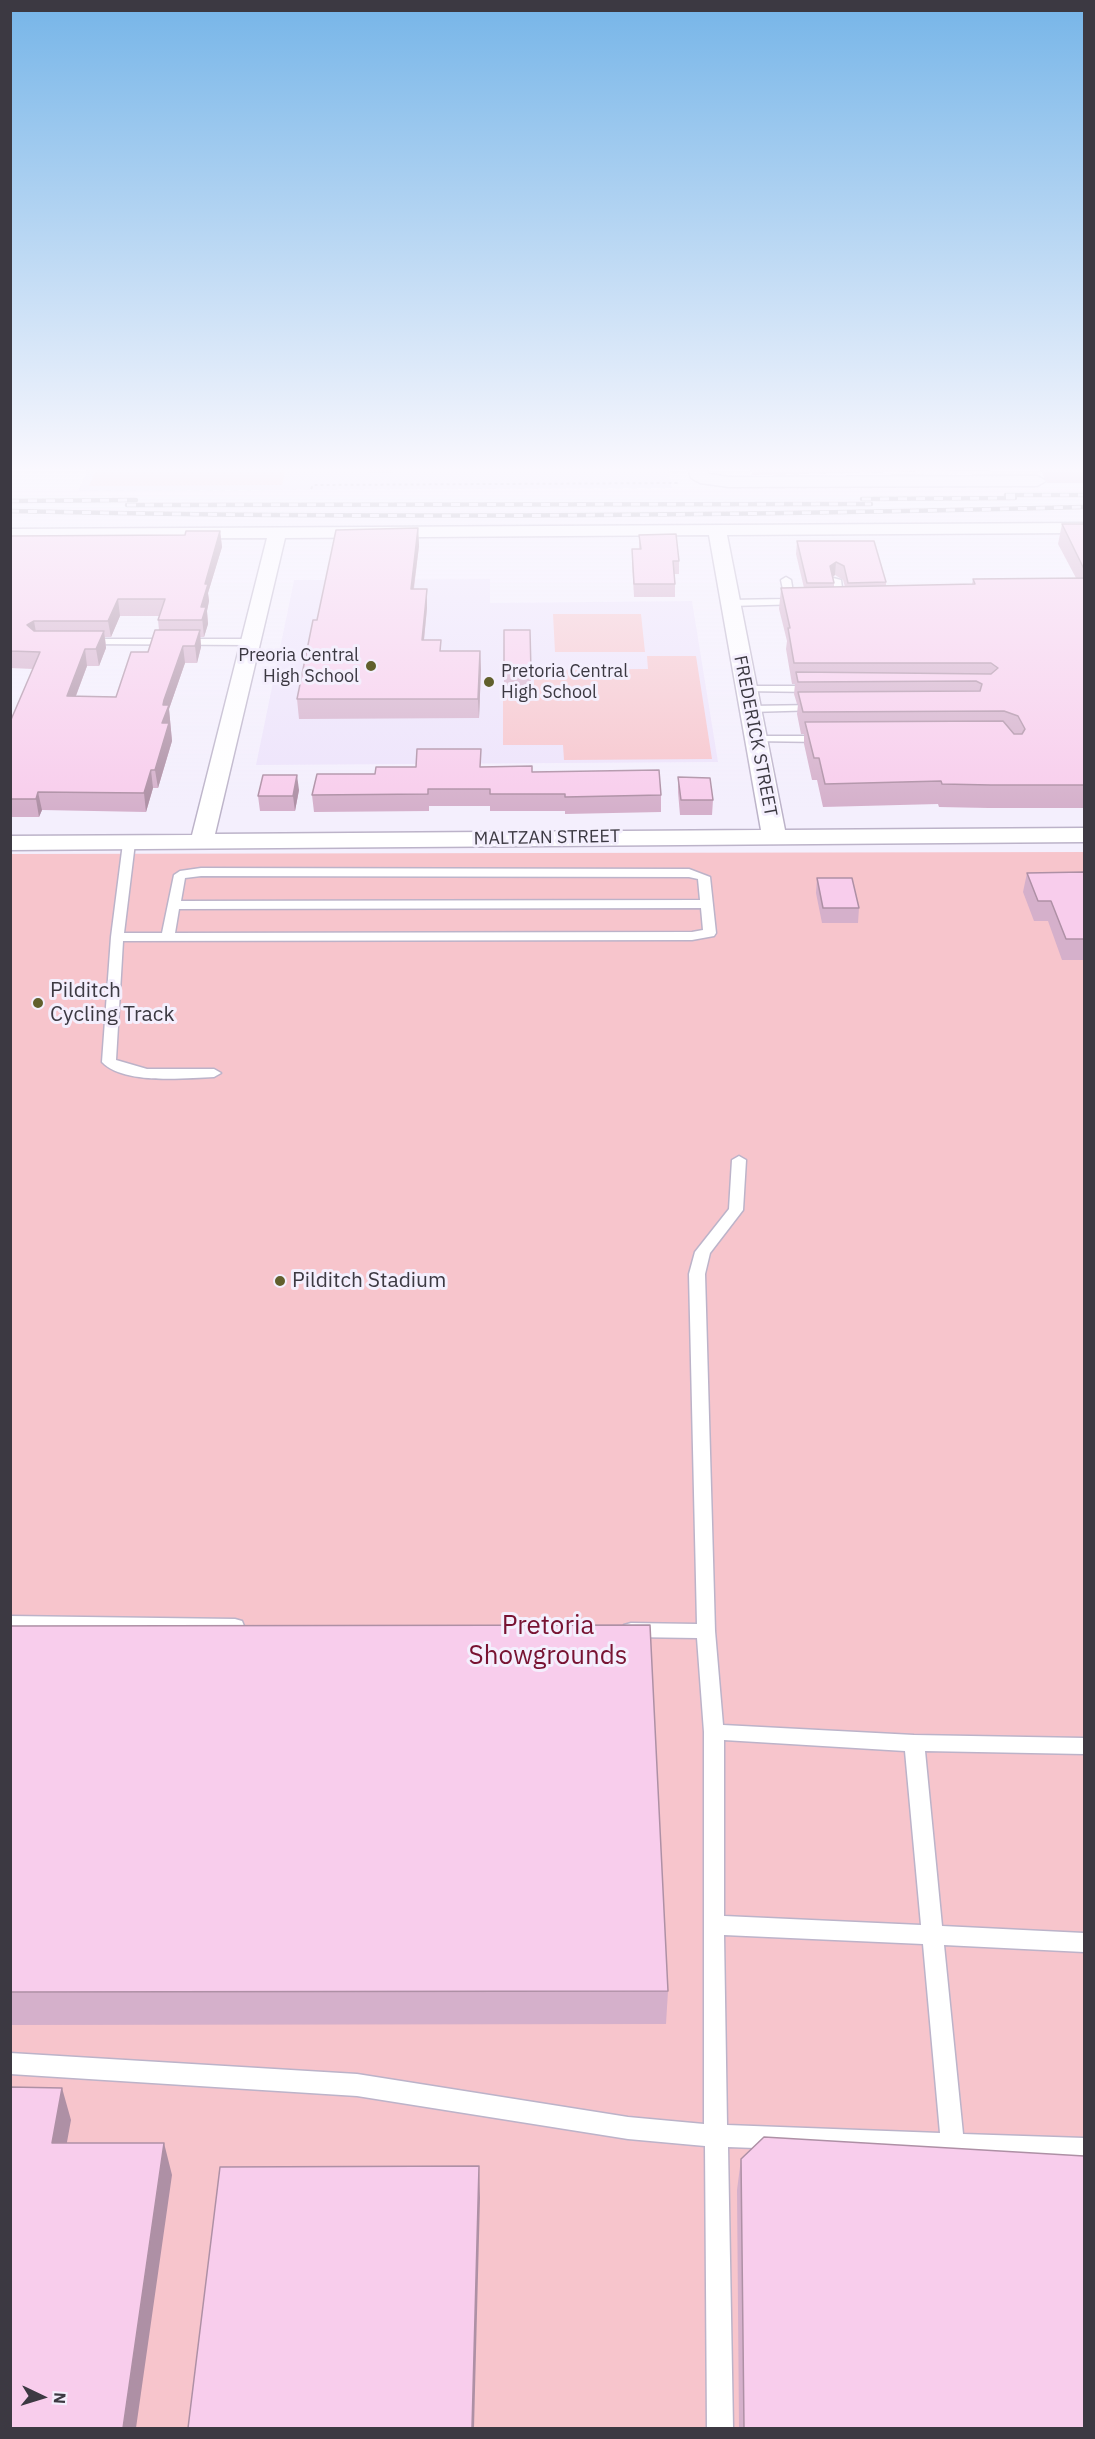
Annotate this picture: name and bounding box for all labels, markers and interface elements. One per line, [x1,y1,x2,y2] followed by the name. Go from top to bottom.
[238,645,359,688] place label: Preoria Central High School
[729,654,781,818] street label: FREDERICK STREET
[364,659,378,673] marker: Preoria Central High School
[501,661,628,704] place label: Pretoria Central High School
[482,675,496,689] marker: Pretoria Central High School
[474,826,620,850] street label: MALTZAN STREET
[50,978,174,1028] place label: Pilditch Cycling Track
[31,996,45,1010] marker: Pilditch Cycling Track
[292,1268,446,1294] place label: Pilditch Stadium
[273,1274,287,1288] marker: Pilditch Stadium
[469,1610,627,1672] park label: Pretoria Showgrounds
[12,2367,72,2427] north arrow
[50,2392,70,2405] text: N

